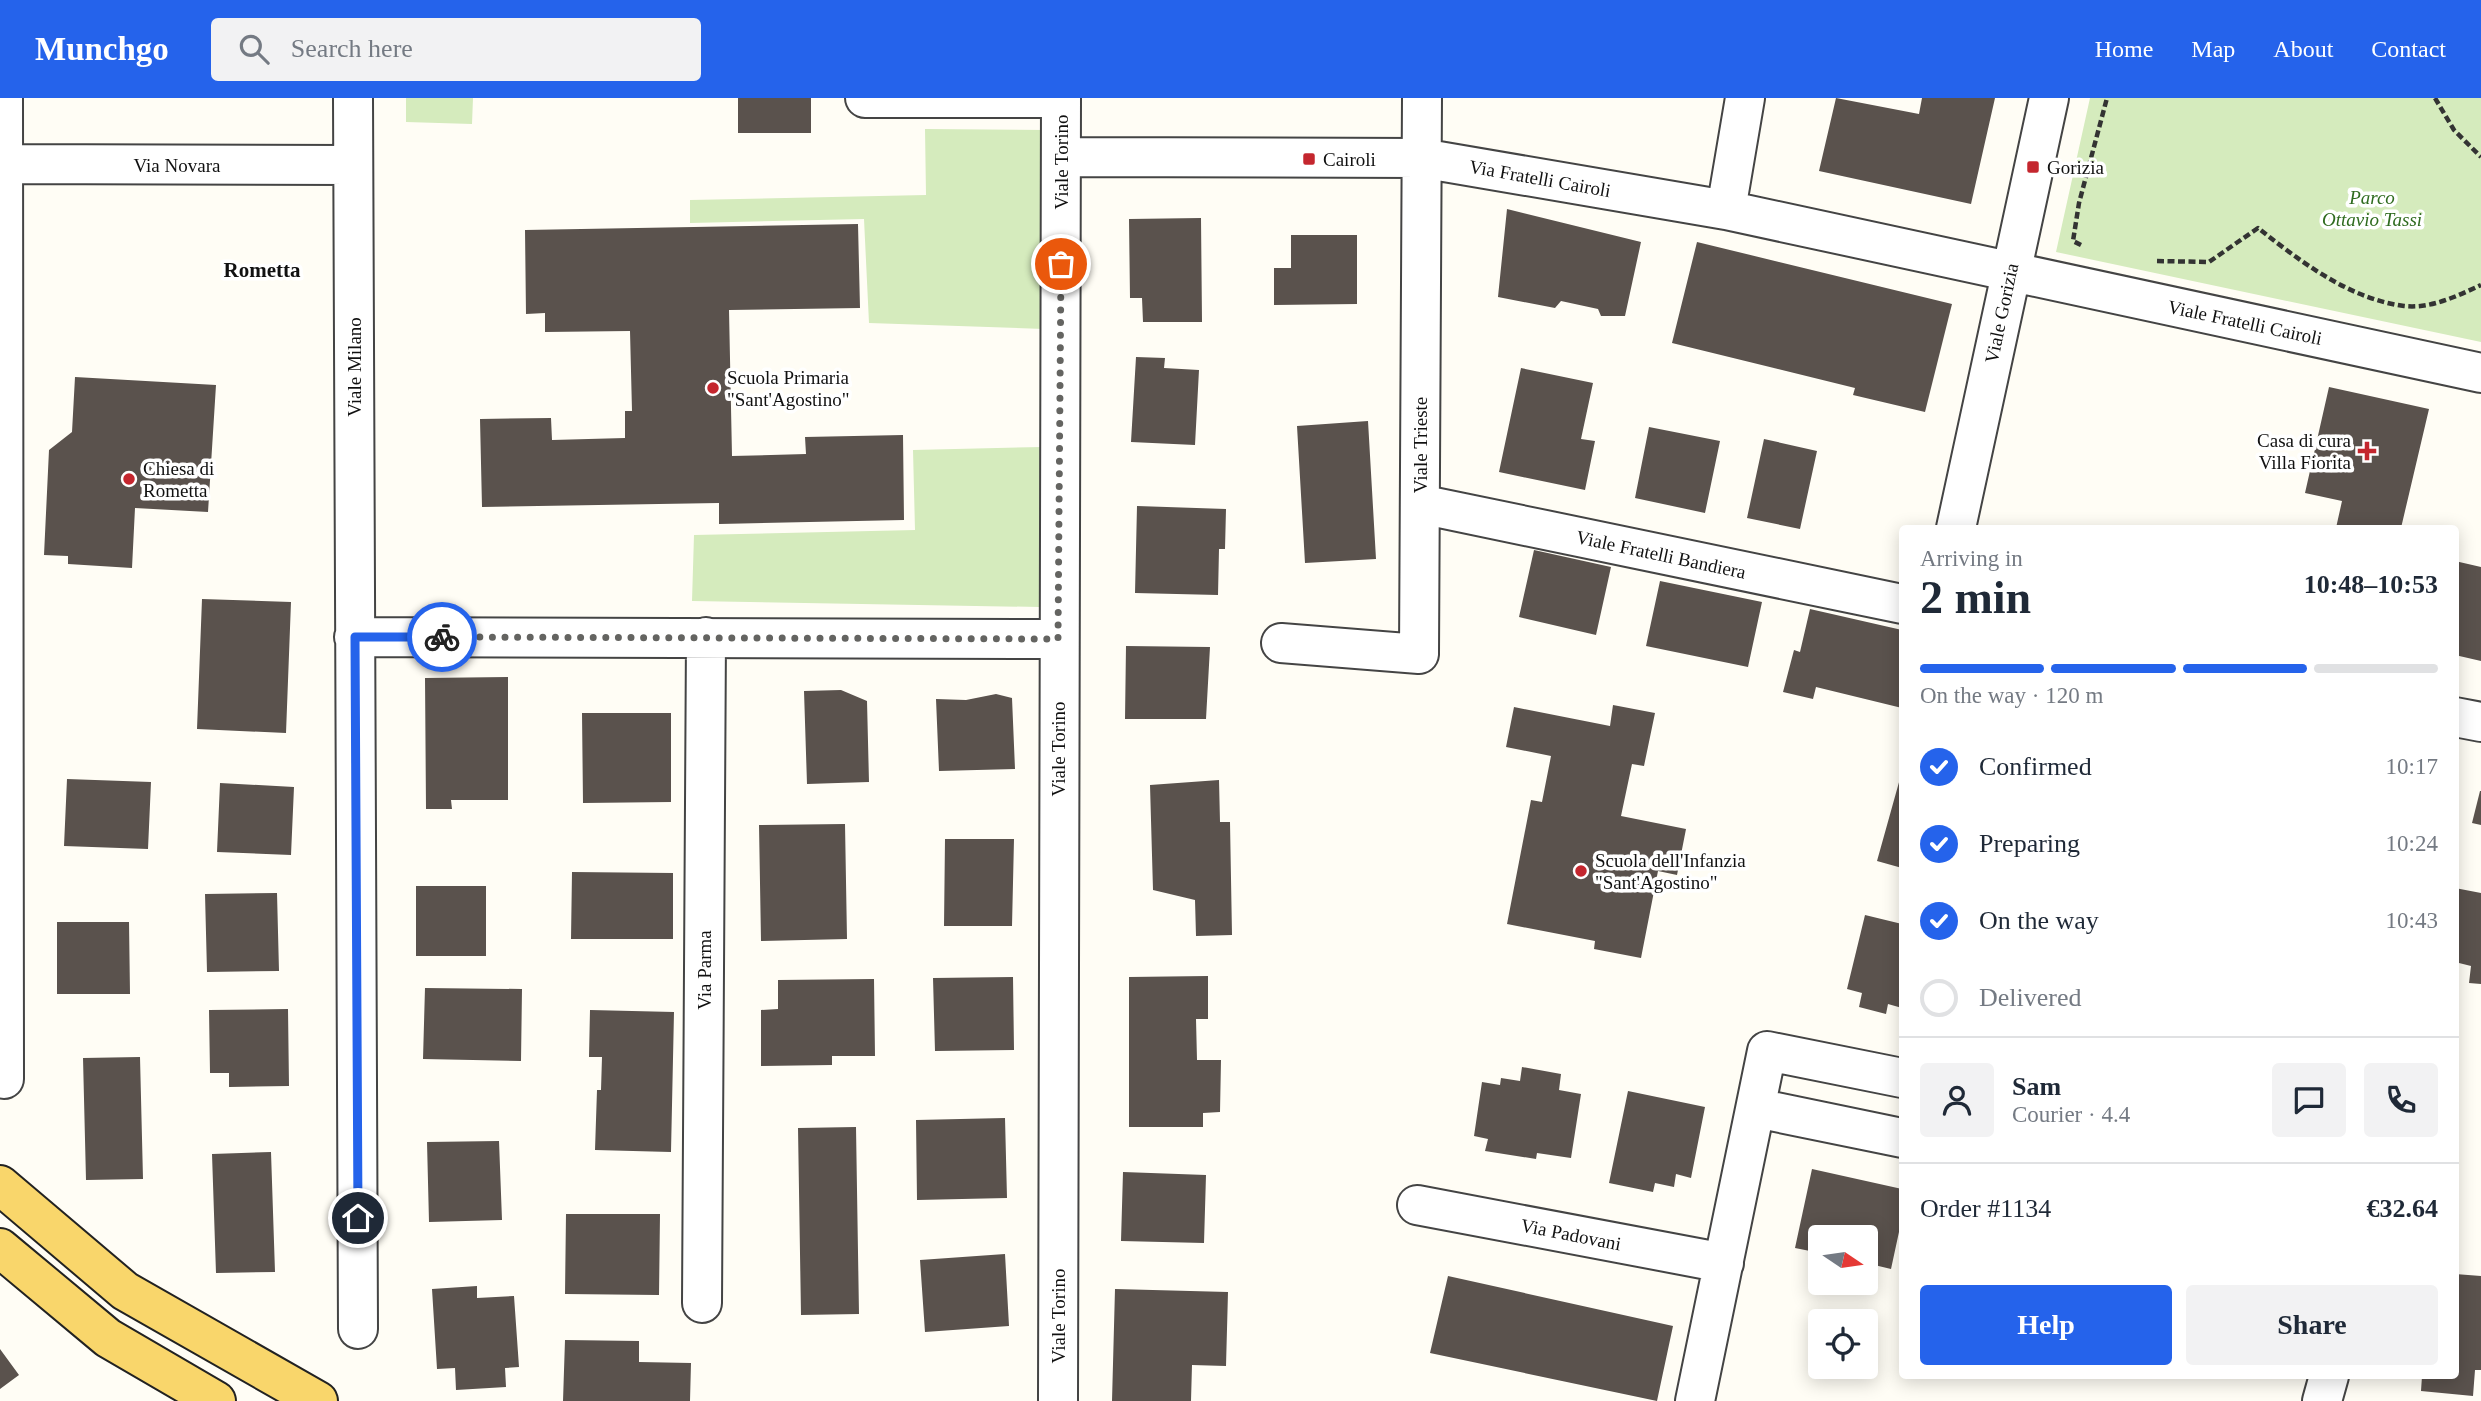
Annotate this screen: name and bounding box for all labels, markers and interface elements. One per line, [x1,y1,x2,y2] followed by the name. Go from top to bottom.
[211,18,701,81] search box
[235,30,273,68] icon: search
[35,31,169,67] text: Munchgo
[291,34,413,63] text: Search here
[2095,36,2153,62] text: Home
[2191,36,2235,62] text: Map
[2273,36,2333,62] text: About
[2371,36,2446,62] text: Contact
[1051,115,1072,209] street label: Viale Torino
[1323,149,1376,170] place label: Cairoli
[1301,151,1317,167] marker: Cairoli
[134,155,221,176] street label: Via Novara
[1467,156,1612,201] street label: Via Fratelli Cairoli
[2047,157,2105,178] place label: Gorizia
[2025,159,2041,175] marker: Gorizia
[2322,187,2422,230] park label: Parco Ottavio Tassi
[1031,234,1091,294] pin
[1042,245,1080,283] icon: bag
[224,258,301,282] district label: Rometta
[1981,261,2022,365] street label: Viale Gorizia
[2166,296,2324,349] street label: Viale Fratelli Cairoli
[344,317,365,417] street label: Viale Milano
[727,367,849,410] place label: Scuola Primaria "Sant'Agostino"
[705,380,721,396] marker: Scuola Primaria "Sant'Agostino"
[1410,397,1431,493] street label: Viale Trieste
[2257,430,2352,473] place label: Casa di cura Villa Fiorita
[2357,441,2377,461] marker: Casa di cura Villa Fiorita
[143,458,214,501] place label: Chiesa di Rometta
[121,471,137,487] marker: Chiesa di Rometta
[1574,526,1748,583] street label: Viale Fratelli Bandiera
[1920,546,2023,571] text: Arriving in
[2304,570,2438,599] text: 10:48–10:53
[1920,572,2031,623] text: 2 min
[407,602,477,672] courier
[423,618,461,656] icon: bike
[1920,683,2103,708] text: On the way · 120 m
[1048,702,1069,796] street label: Viale Torino
[1920,748,1958,786] icon: check
[1979,752,2092,781] text: Confirmed
[2386,754,2438,779] text: 10:17
[1920,825,1958,863] icon: check
[1979,829,2080,858] text: Preparing
[2386,831,2438,856] text: 10:24
[1595,850,1746,893] place label: Scuola dell'Infanzia "Sant'Agostino"
[1573,863,1589,879] marker: Scuola dell'Infanzia "Sant'Agostino"
[1920,902,1958,940] icon: check
[1979,906,2099,935] text: On the way
[2386,908,2438,933] text: 10:43
[694,930,715,1010] street label: Via Parma
[1979,983,2082,1012] text: Delivered
[1920,1063,1994,1137] button: person
[2272,1063,2346,1137] button: chat
[2364,1063,2438,1137] button: phone
[2012,1072,2061,1101] text: Sam
[2012,1102,2130,1127] text: Courier · 4.4
[328,1188,388,1248] pin
[1920,1194,2051,1223] text: Order #1134
[2367,1194,2438,1223] text: €32.64
[339,1199,377,1237] icon: home
[1519,1214,1623,1255] street label: Via Padovani
[1808,1225,1878,1295] north arrow
[1808,1225,1878,1379] map controls
[1048,1269,1069,1363] street label: Viale Torino
[1920,1285,2172,1365] button: Help
[2186,1285,2438,1365] button: Share
[1808,1309,1878,1379] button: locate

